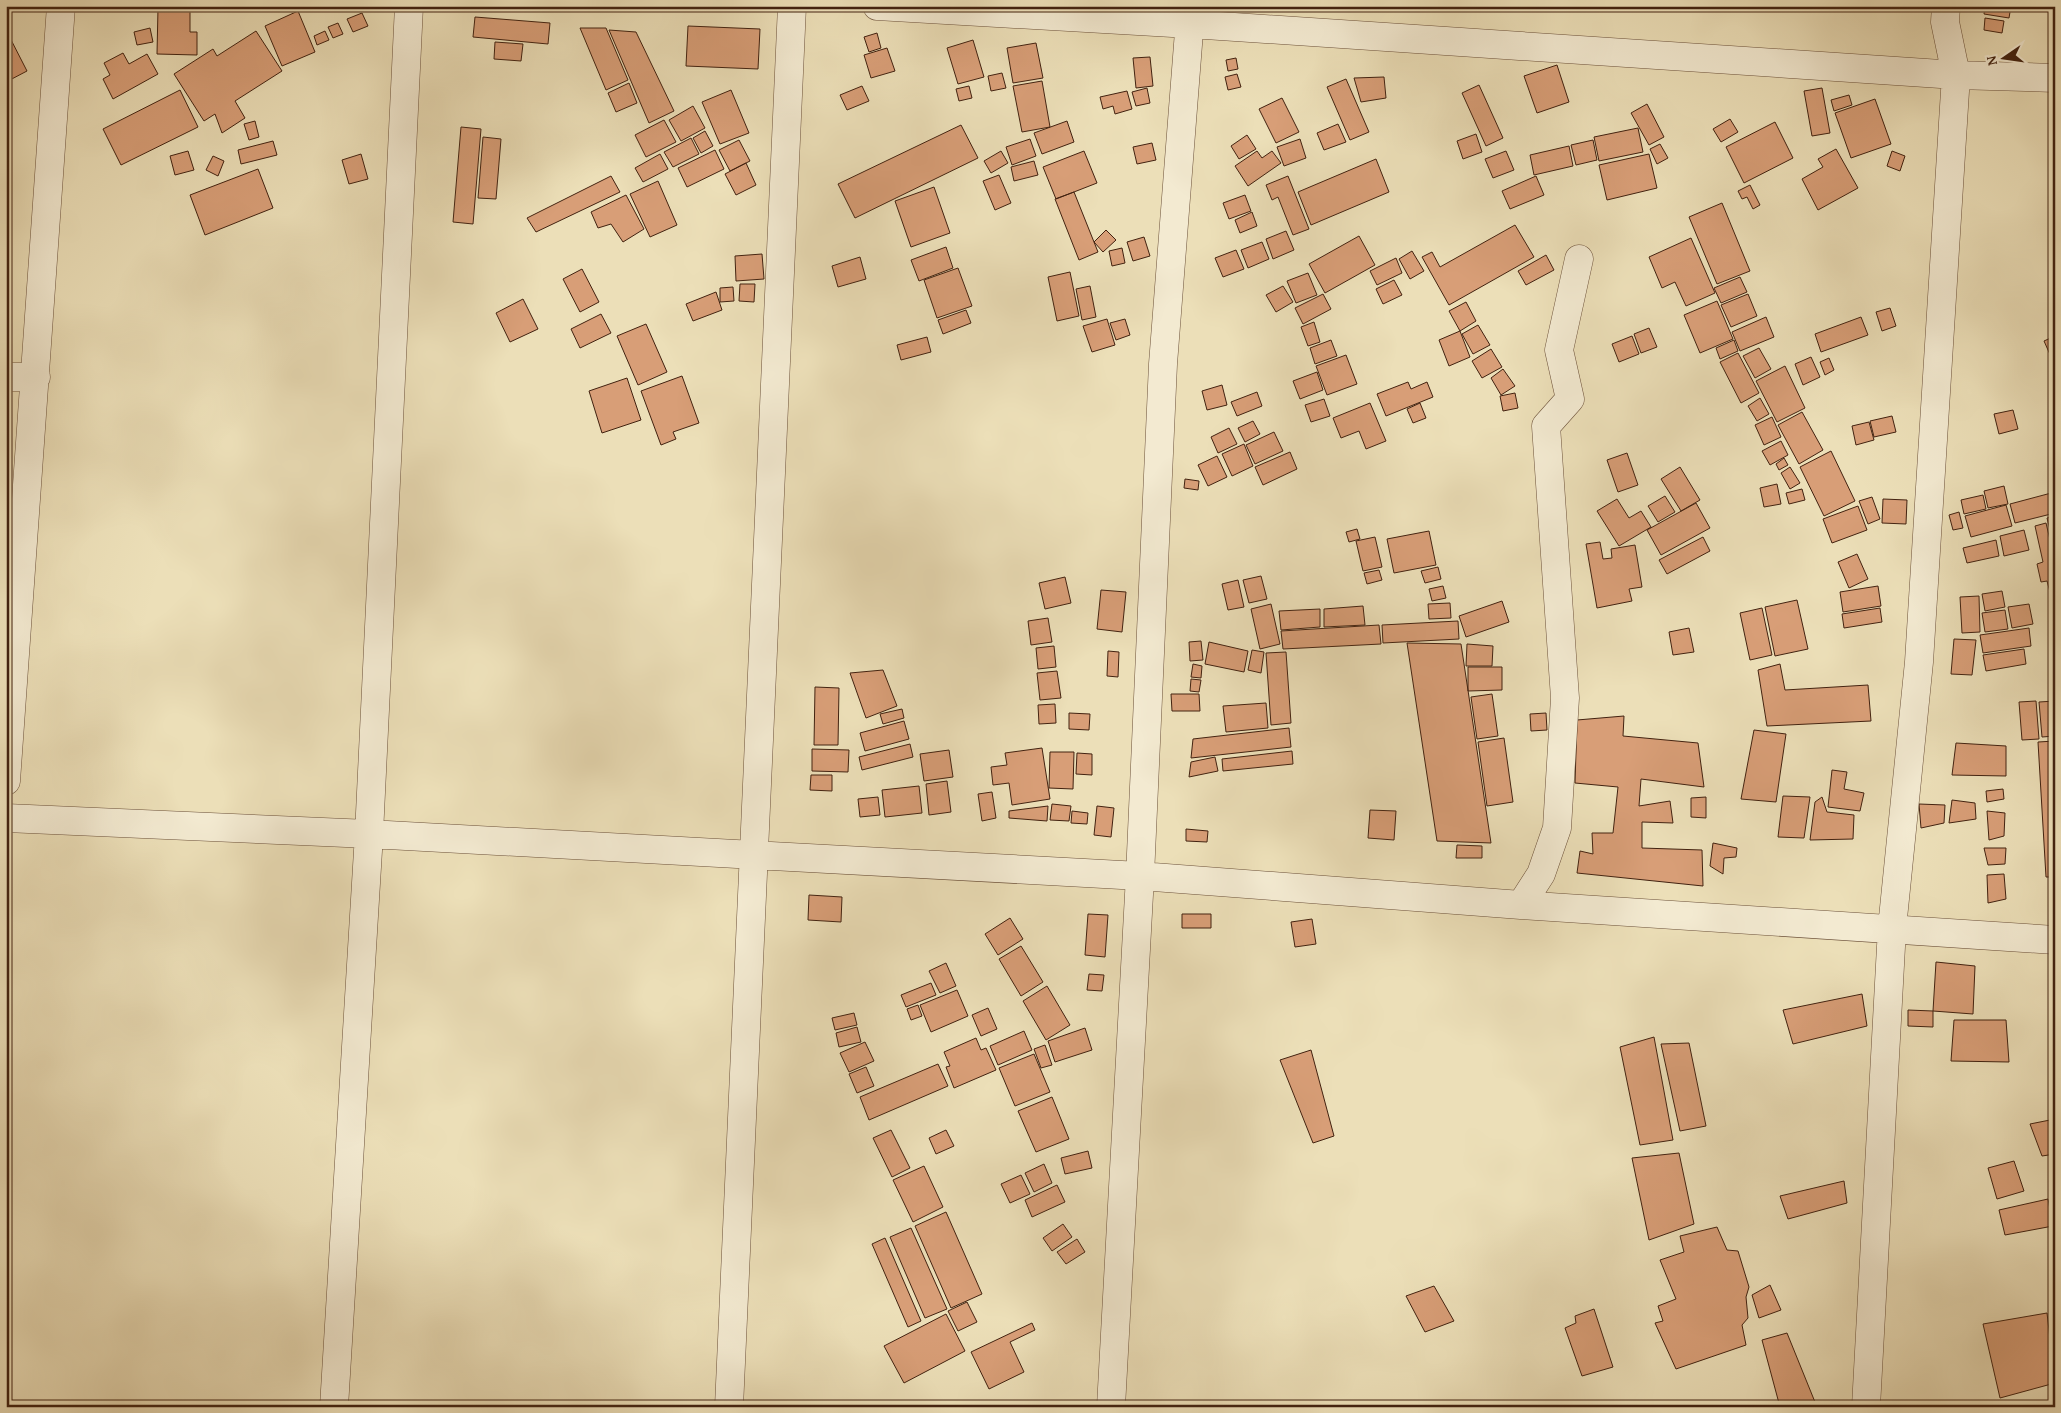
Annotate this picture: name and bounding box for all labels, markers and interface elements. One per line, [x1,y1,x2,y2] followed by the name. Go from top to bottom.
[1978,32,2028,82] north arrow
[1980,53,2002,68] text: N

